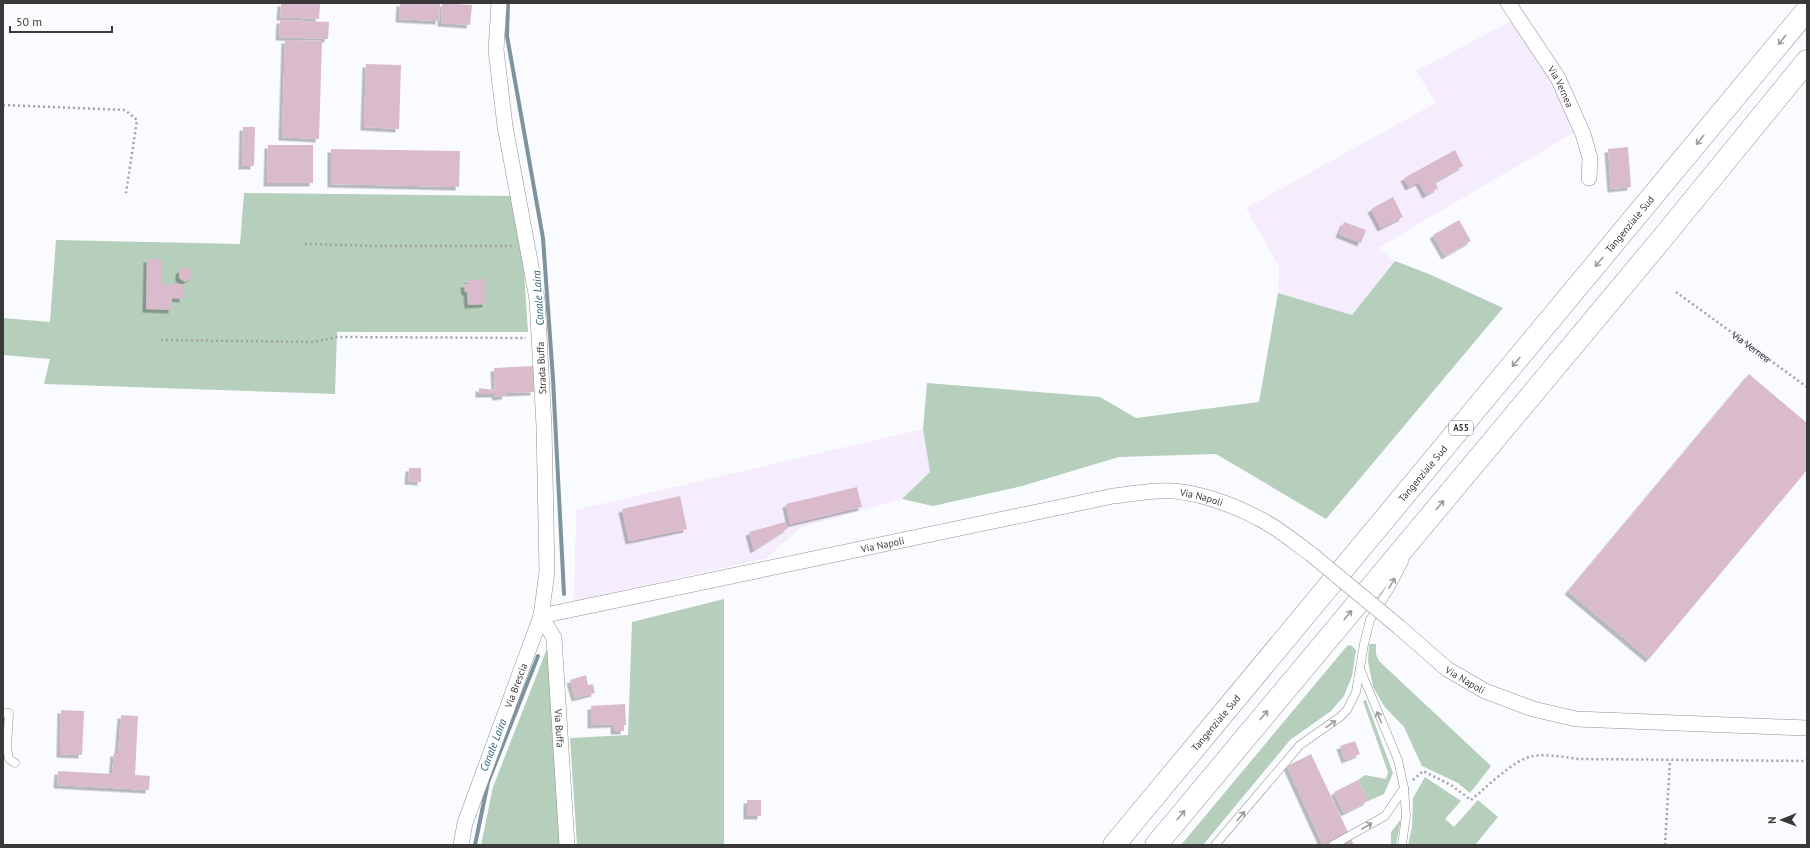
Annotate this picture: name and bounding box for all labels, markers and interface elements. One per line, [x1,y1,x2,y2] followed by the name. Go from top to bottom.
[10,8,112,34] scale bar
[16,14,42,29] text: 50 m
[1778,35,1787,45] one-way arrow
[1544,63,1576,109] street label: Via Vernea
[1695,135,1704,146] one-way arrow
[1602,193,1657,255] street label: Tangenziale Sud
[1595,257,1604,268] one-way arrow
[529,269,547,326] water label: Canale Laira
[1728,328,1773,365] street label: Via Vernea
[534,341,549,395] street label: Strada Buffa
[1512,357,1521,368] one-way arrow
[1449,421,1473,435] road number: A55
[1396,443,1450,505] street label: Tangenziale Sud
[1178,486,1225,509] street label: Via Napoli
[1435,500,1444,510] one-way arrow
[859,534,906,556] street label: Via Napoli
[1389,577,1397,589] one-way arrow
[1343,610,1352,621] one-way arrow
[502,661,530,711] street label: Via Brescia
[1442,663,1487,697] street label: Via Napoli
[1189,692,1243,754] street label: Tangenziale Sud
[551,708,567,748] street label: Via Buffa
[1260,710,1269,721] one-way arrow
[1375,712,1383,724] one-way arrow
[477,716,510,773] water label: Canale Laira
[1325,720,1336,728] one-way arrow
[1762,800,1802,840] north arrow
[1177,810,1186,820] one-way arrow
[1236,811,1245,821] one-way arrow
[1765,816,1779,824] text: N
[1361,822,1373,830] one-way arrow

